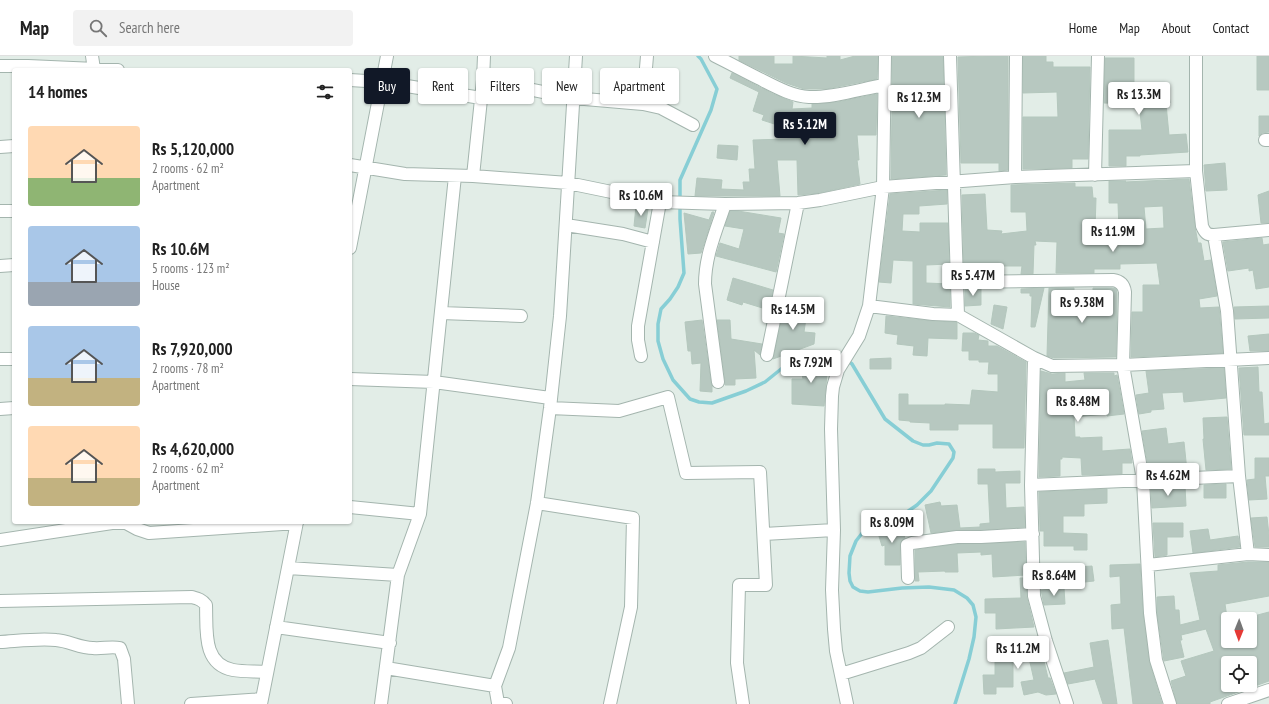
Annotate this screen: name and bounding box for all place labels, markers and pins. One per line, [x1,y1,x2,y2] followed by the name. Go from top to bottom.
[1098,82,1180,116] pin: Rs 13.3M
[878,85,960,119] pin: Rs 12.3M
[764,112,846,146] pin: Rs 5.12M
[600,183,682,217] pin: Rs 10.6M
[1072,219,1154,253] pin: Rs 11.9M
[932,263,1014,297] pin: Rs 5.47M
[1041,290,1123,324] pin: Rs 9.38M
[752,297,834,331] pin: Rs 14.5M
[770,350,852,384] pin: Rs 7.92M
[1037,389,1119,423] pin: Rs 8.48M
[1127,463,1209,497] pin: Rs 4.62M
[851,510,933,544] pin: Rs 8.09M
[1013,563,1095,597] pin: Rs 8.64M
[977,636,1059,670] pin: Rs 11.2M

